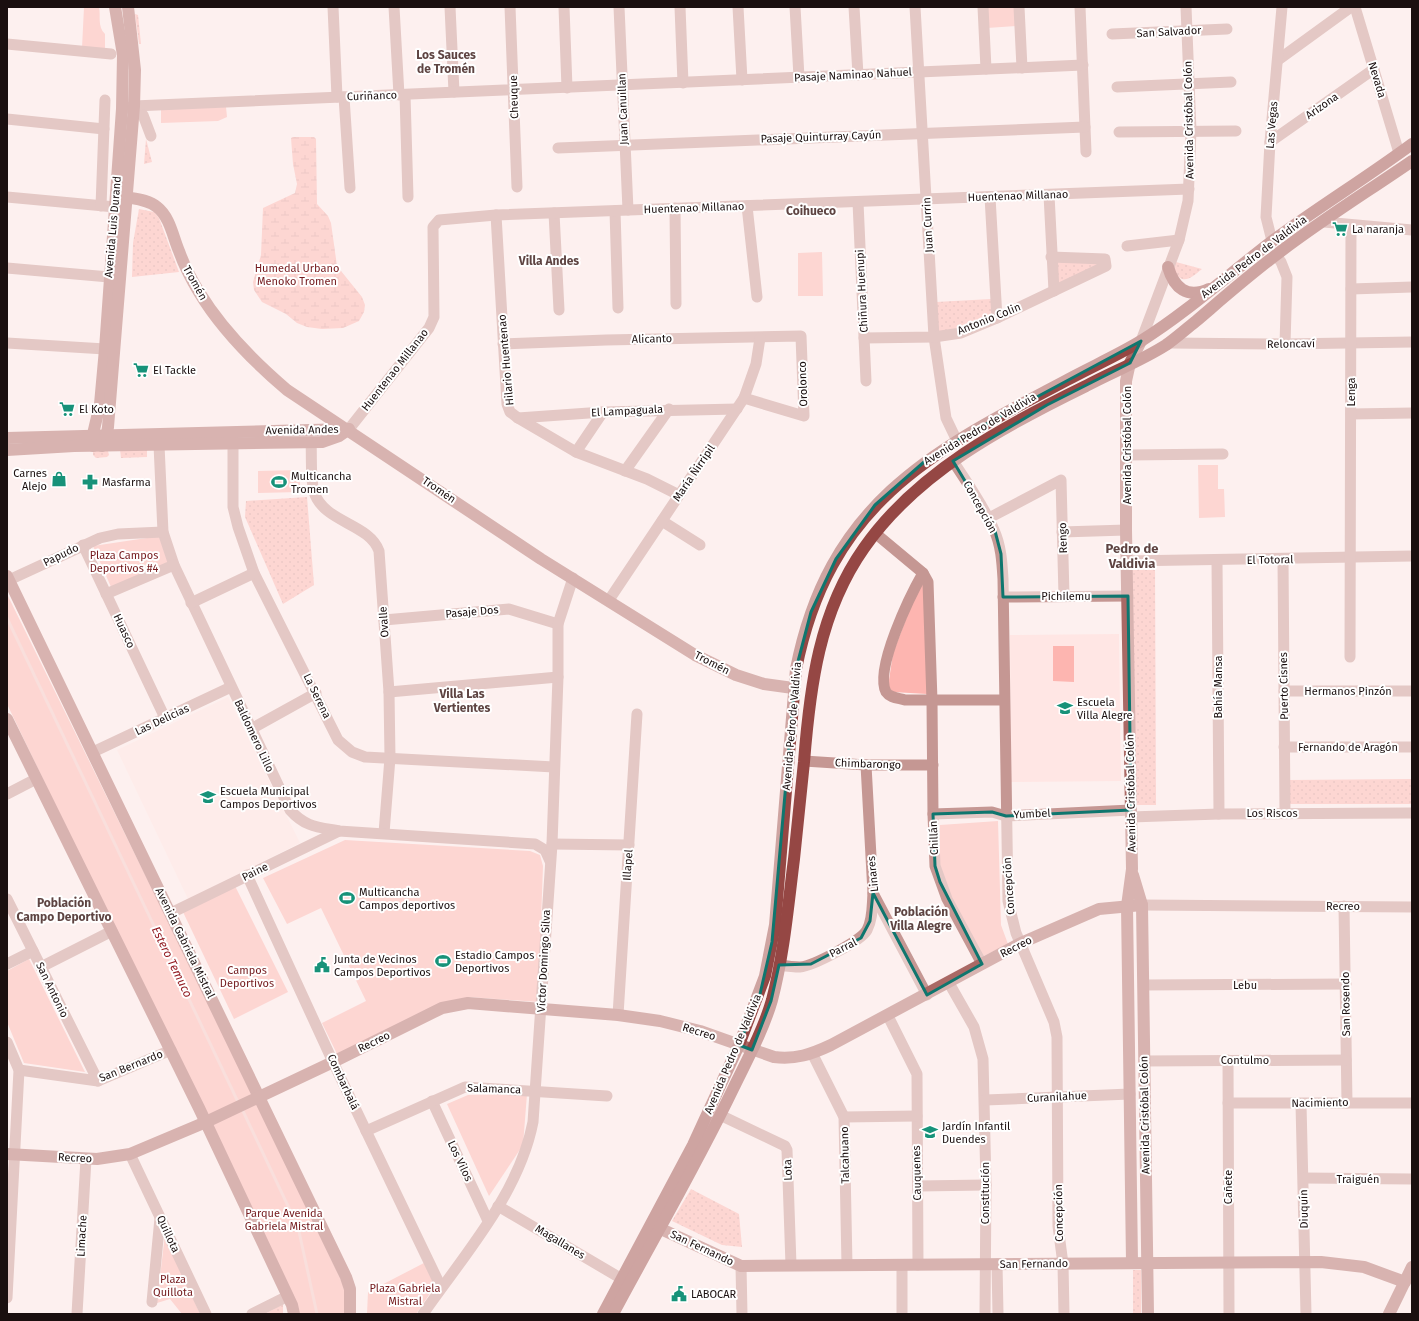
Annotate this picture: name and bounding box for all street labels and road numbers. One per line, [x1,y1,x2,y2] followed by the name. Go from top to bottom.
[1136,24,1202,40] street label: San Salvador
[1365,60,1389,100] street label: Nevada
[1181,61,1197,179] street label: Avenida Cristóbal Colón
[794,65,912,85] street label: Pasaje Naminao Nahuel
[615,73,631,145] street label: Juan Canuillan
[507,75,521,119] street label: Cheuque
[347,89,397,103] street label: Curiñanco
[1303,90,1341,122] street label: Arizona
[1263,101,1281,149] street label: Las Vegas
[760,128,882,146] street label: Pasaje Quinturray Cayún
[102,176,124,278] street label: Avenida Luis Durand
[967,188,1069,204] street label: Huentenao Millanao
[920,197,936,253] street label: Juan Currin
[643,200,745,216] street label: Huentenao Millanao
[1199,213,1309,301] street label: Avenida Pedro de Valdivia
[853,249,871,333] street label: Chiñura Huenupi
[180,263,210,303] street label: Tromén
[955,300,1023,338] street label: Antonio Colin
[496,314,516,406] street label: Hilario Huentenao
[359,326,431,414] street label: Huentenao Millanao
[632,332,672,346] street label: Alicanto
[1267,337,1315,351] street label: Reloncaví
[796,361,810,407] street label: Orolonco
[1345,377,1358,407] street label: Lenga
[1121,386,1134,504] street label: Avenida Cristóbal Colón
[921,390,1039,468] street label: Avenida Pedro de Valdivia
[591,403,663,419] street label: El Lampaguala
[265,423,339,437] street label: Avenida Andes
[670,442,718,504] street label: María Ñirripil
[420,474,458,506] street label: Tromén
[960,479,1000,535] street label: Concepción
[1056,522,1070,554] street label: Rengo
[41,541,81,569] street label: Papudo
[1247,553,1293,567] street label: El Totoral
[1041,590,1091,603] street label: Pichilemu
[445,603,499,621] street label: Pasaje Dos
[376,606,392,638] street label: Ovalle
[110,612,138,650] street label: Huasco
[692,649,732,677] street label: Tromén
[1277,652,1291,720] street label: Puerto Cisnes
[1212,655,1225,719] street label: Bahía Mansa
[780,661,804,791] street label: Avenida Pedro de Valdivia
[301,671,333,721] street label: La Serena
[1304,685,1392,698] street label: Hermanos Pinzón
[231,698,277,774] street label: Baldomero Lillo
[133,702,191,738] street label: Las Delicias
[1123,734,1139,852] street label: Avenida Cristóbal Colón
[1298,741,1398,754] street label: Fernando de Aragón
[835,756,901,772] street label: Chimbarongo
[1013,807,1051,821] street label: Yumbel
[1246,807,1298,820] street label: Los Riscos
[927,821,941,855] street label: Chillán
[620,849,636,881] street label: Illapel
[865,855,881,893] street label: Linares
[1001,857,1017,915] street label: Concepción
[240,860,270,884] street label: Paine
[153,886,217,1000] street label: Avenida Gabriela Mistral
[1326,900,1360,913] street label: Recreo
[535,909,553,1013] street label: Víctor Domingo Silva
[998,933,1034,961] street label: Recreo
[827,936,859,960] street label: Parral
[33,960,71,1020] street label: San Antonio
[1339,971,1353,1037] street label: San Rosendo
[1233,979,1257,992] street label: Lebu
[702,992,764,1116] street label: Avenida Pedro de Valdivia
[681,1021,717,1043] street label: Recreo
[356,1029,392,1055] street label: Recreo
[97,1047,165,1085] street label: San Bernardo
[324,1052,362,1112] street label: Combarbalá
[1221,1054,1269,1067] street label: Contulmo
[1137,1056,1153,1174] street label: Avenida Cristóbal Colón
[467,1082,521,1096] street label: Salamanca
[1027,1089,1087,1105] street label: Curanilahue
[1291,1096,1349,1110] street label: Nacimiento
[838,1126,852,1184] street label: Talcahuano
[445,1138,475,1184] street label: Los Vilos
[910,1145,924,1201] street label: Cauquenes
[58,1151,92,1165] street label: Recreo
[781,1159,795,1181] street label: Lota
[979,1162,992,1224] street label: Constitución
[1222,1170,1235,1204] street label: Cañete
[1337,1173,1379,1186] street label: Traiguén
[1052,1184,1066,1242] street label: Concepción
[1297,1189,1311,1229] street label: Diuquín
[154,1213,182,1255] street label: Quillota
[74,1215,90,1257] street label: Limache
[533,1222,587,1262] street label: Magallanes
[668,1228,736,1268] street label: San Fernando
[1000,1257,1068,1271] street label: San Fernando

